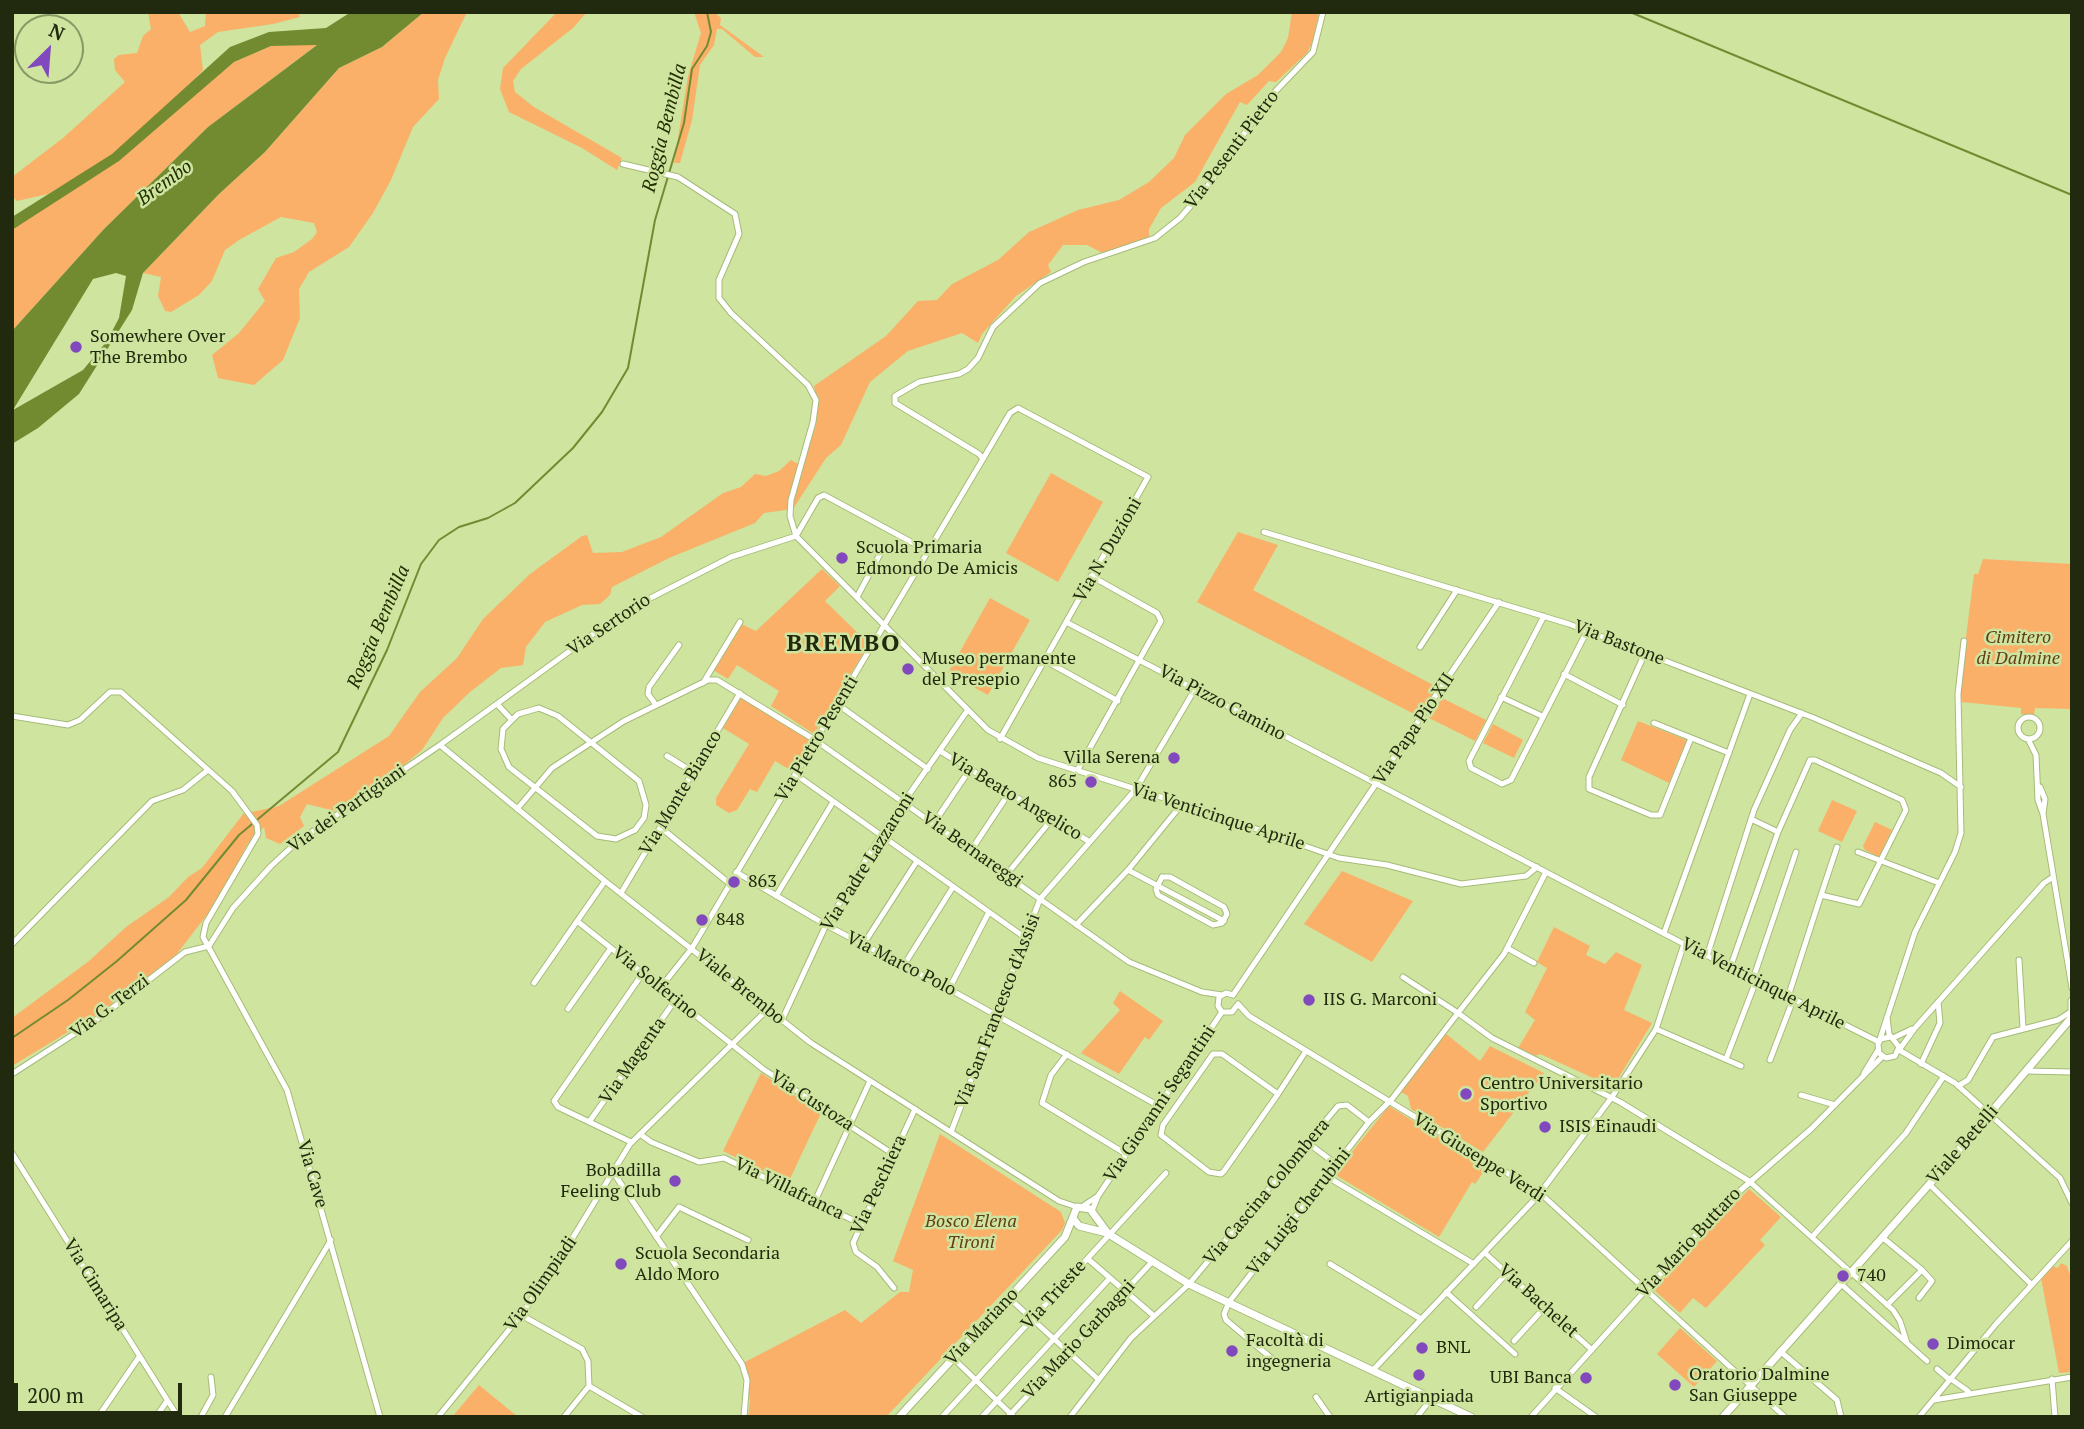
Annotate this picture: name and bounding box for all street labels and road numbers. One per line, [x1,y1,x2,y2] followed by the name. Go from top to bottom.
[1180,86,1284,214] street label: Via Pesenti Pietro
[1069,494,1147,606] street label: Via N. Duzioni
[563,589,655,661] street label: Via Sertorio
[1571,616,1667,670] street label: Via Bastone
[1155,660,1289,746] street label: Via Pizzo Camino
[1369,669,1459,789] street label: Via Papa Pio XII
[771,672,863,806] street label: Via Pietro Pesenti
[635,727,727,859] street label: Via Monte Bianco
[944,749,1086,845] street label: Via Beato Angelico
[284,760,410,858] street label: Via dei Partigiani
[1129,779,1307,855] street label: Via Venticinque Aprile
[817,789,919,935] street label: Via Padre Lazzaroni
[917,807,1027,893] street label: Via Bernareggi
[951,910,1045,1112] street label: Via San Francesco d'Assisi
[842,927,960,1001] street label: Via Marco Polo
[1677,933,1849,1035] street label: Via Venticinque Aprile
[608,942,702,1024] street label: Via Solferino
[691,945,789,1029] street label: Viale Brembo
[66,970,154,1044] street label: Via G. Terzi
[595,1013,671,1109] street label: Via Magenta
[1100,1022,1220,1186] street label: Via Giovanni Segantini
[766,1066,858,1136] street label: Via Custoza
[1923,1101,2003,1189] street label: Viale Betelli
[1409,1109,1549,1207] street label: Via Giuseppe Verdi
[1199,1114,1335,1270] street label: Via Cascina Colombera
[846,1132,912,1238] street label: Via Peschiera
[292,1138,332,1210] street label: Via Cave
[1243,1144,1355,1280] street label: Via Luigi Cherubini
[731,1153,847,1225] street label: Via Villafranca
[1632,1183,1746,1303] street label: Via Mario Buttaro
[500,1232,582,1336] street label: Via Olimpiadi
[58,1235,132,1335] street label: Via Cimaripa
[1017,1256,1091,1334] street label: Via Trieste
[1493,1259,1583,1343] street label: Via Bachelet
[1018,1276,1140,1404] street label: Via Mario Garbagni
[941,1284,1023,1370] street label: Via Mariano

